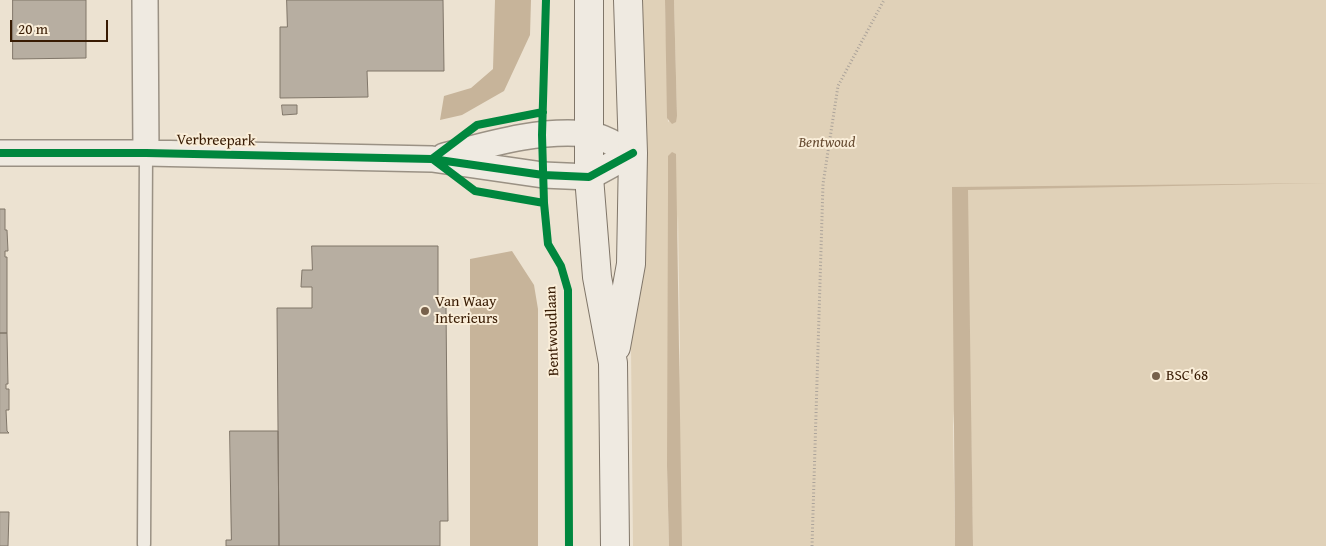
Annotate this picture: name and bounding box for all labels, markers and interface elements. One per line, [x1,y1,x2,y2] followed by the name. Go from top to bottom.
[12,10,110,42] scale bar
[18,18,48,39] text: 20 m
[176,131,256,151] street label: Verbreepark
[798,134,856,152] park label: Bentwoud
[542,286,564,376] street label: Bentwoudlaan
[435,293,498,328] place label: Van Waay Interieurs
[419,305,431,317] marker: Van Waay Interieurs
[1166,367,1208,385] place label: BSC'68
[1150,370,1162,382] marker: BSC'68

